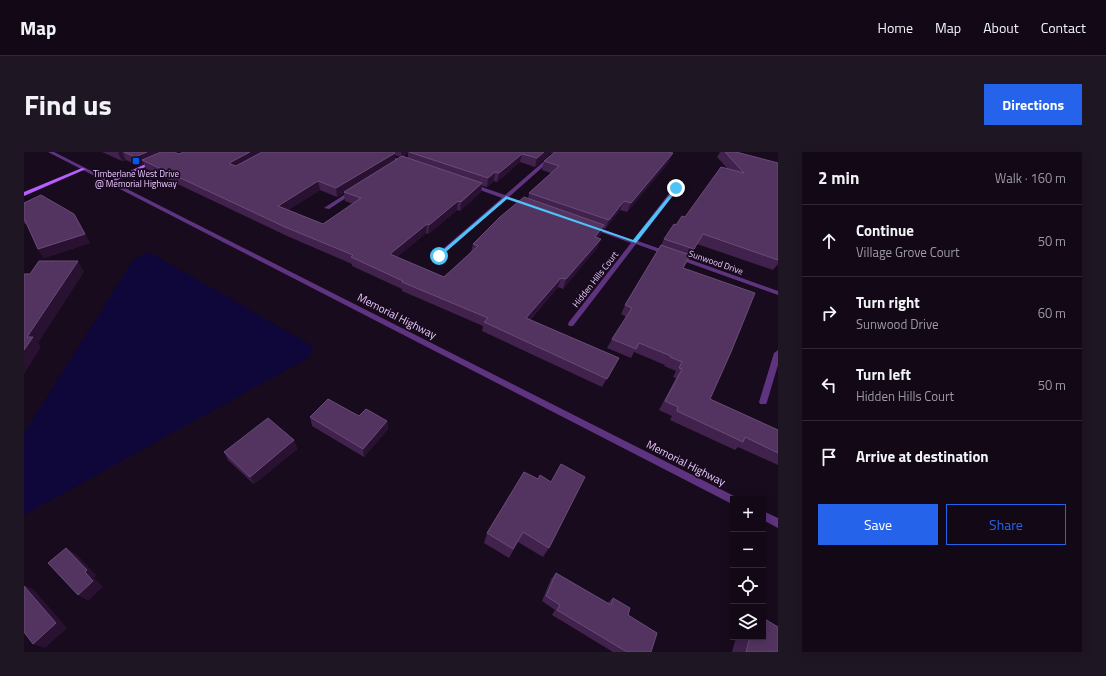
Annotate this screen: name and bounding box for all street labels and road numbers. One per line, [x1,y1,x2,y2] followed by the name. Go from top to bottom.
[687,247,746,278] street label: Sunwood Drive
[569,248,622,310] street label: Hidden Hills Court
[355,289,440,343] street label: Memorial Highway
[644,436,729,490] street label: Memorial Highway

